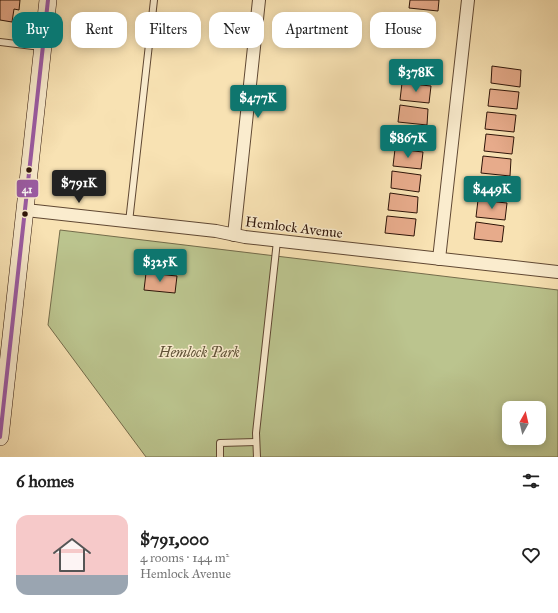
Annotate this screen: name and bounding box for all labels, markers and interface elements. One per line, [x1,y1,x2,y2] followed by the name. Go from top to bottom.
[12,12,63,48] chip: Buy
[71,12,127,48] chip: Rent
[135,12,201,48] chip: Filters
[209,12,264,48] chip: New
[272,12,362,48] chip: Apartment
[370,12,436,48] chip: House
[388,59,444,93] pin: $378K
[398,64,434,80] text: $378K
[230,85,286,119] pin: $477K
[239,90,277,106] text: $477K
[380,125,436,159] pin: $867K
[389,130,427,146] text: $867K
[24,165,34,175] unlabelled marker
[51,170,107,204] pin: $791K
[61,175,97,191] text: $791K
[464,176,520,210] pin: $449K
[16,179,39,198] line badge: 41
[473,181,511,197] text: $449K
[22,183,33,197] text: 41
[20,209,30,219] unlabelled marker
[244,213,344,242] street label: Hemlock Avenue
[132,249,188,283] pin: $325K
[143,254,177,270] text: $325K
[158,344,240,361] park label: Hemlock Park
[502,401,546,445] north arrow
[502,401,546,445] map controls
[520,470,542,492] icon: filters
[16,471,74,492] text: 6 homes
[140,529,209,550] text: $791,000
[48,531,96,579] icon: home
[520,544,542,566] icon: heart
[140,550,229,566] text: 4 rooms · 144 m²
[140,566,231,582] text: Hemlock Avenue

